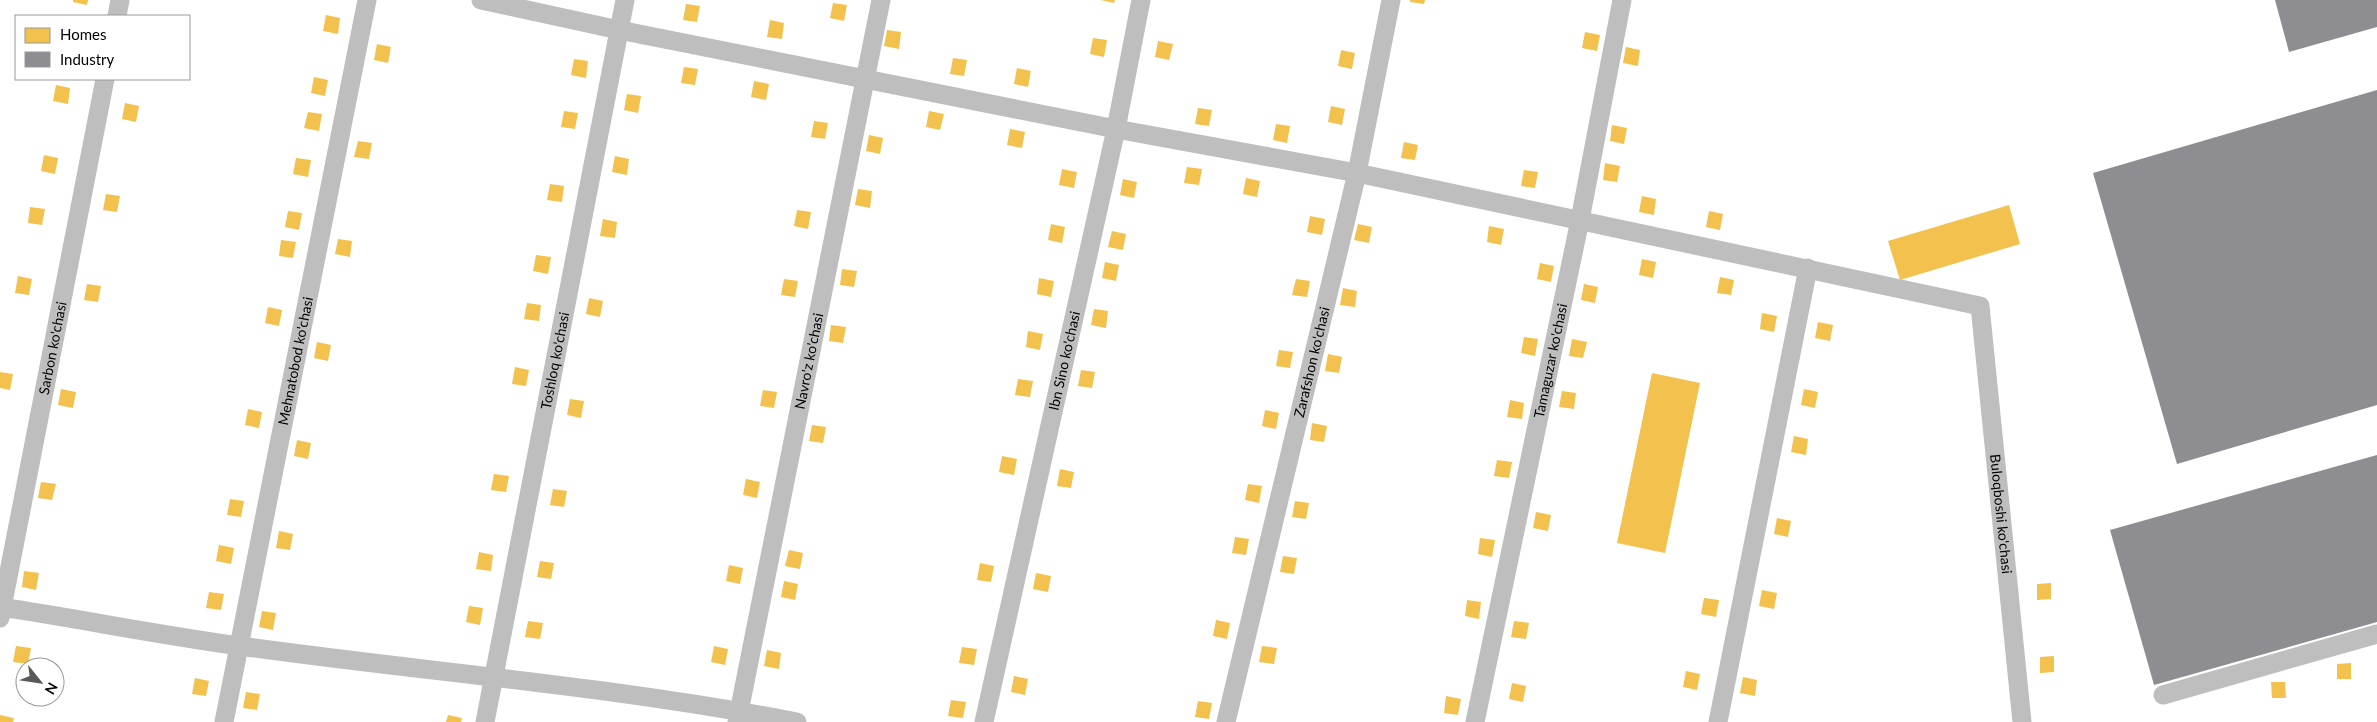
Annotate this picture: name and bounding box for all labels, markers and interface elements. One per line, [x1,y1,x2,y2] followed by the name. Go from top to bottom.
[15,15,190,80] legend
[60,25,106,43] text: Homes
[60,50,115,68] text: Industry
[274,295,316,427] street label: Mehnatobod ko'chasi
[35,300,69,396] street label: Sarbon ko'chasi
[1530,302,1570,420] street label: Tamaguzar ko'chasi
[1290,305,1333,419] street label: Zarafshon ko'chasi
[1045,309,1083,412] street label: Ibn Sino ko'chasi
[537,310,572,411] street label: Toshloq ko'chasi
[791,311,826,411] street label: Navro'z ko'chasi
[1987,453,2016,575] street label: Buloqboshi ko'chasi
[15,657,65,707] north arrow
[42,680,62,698] text: N

